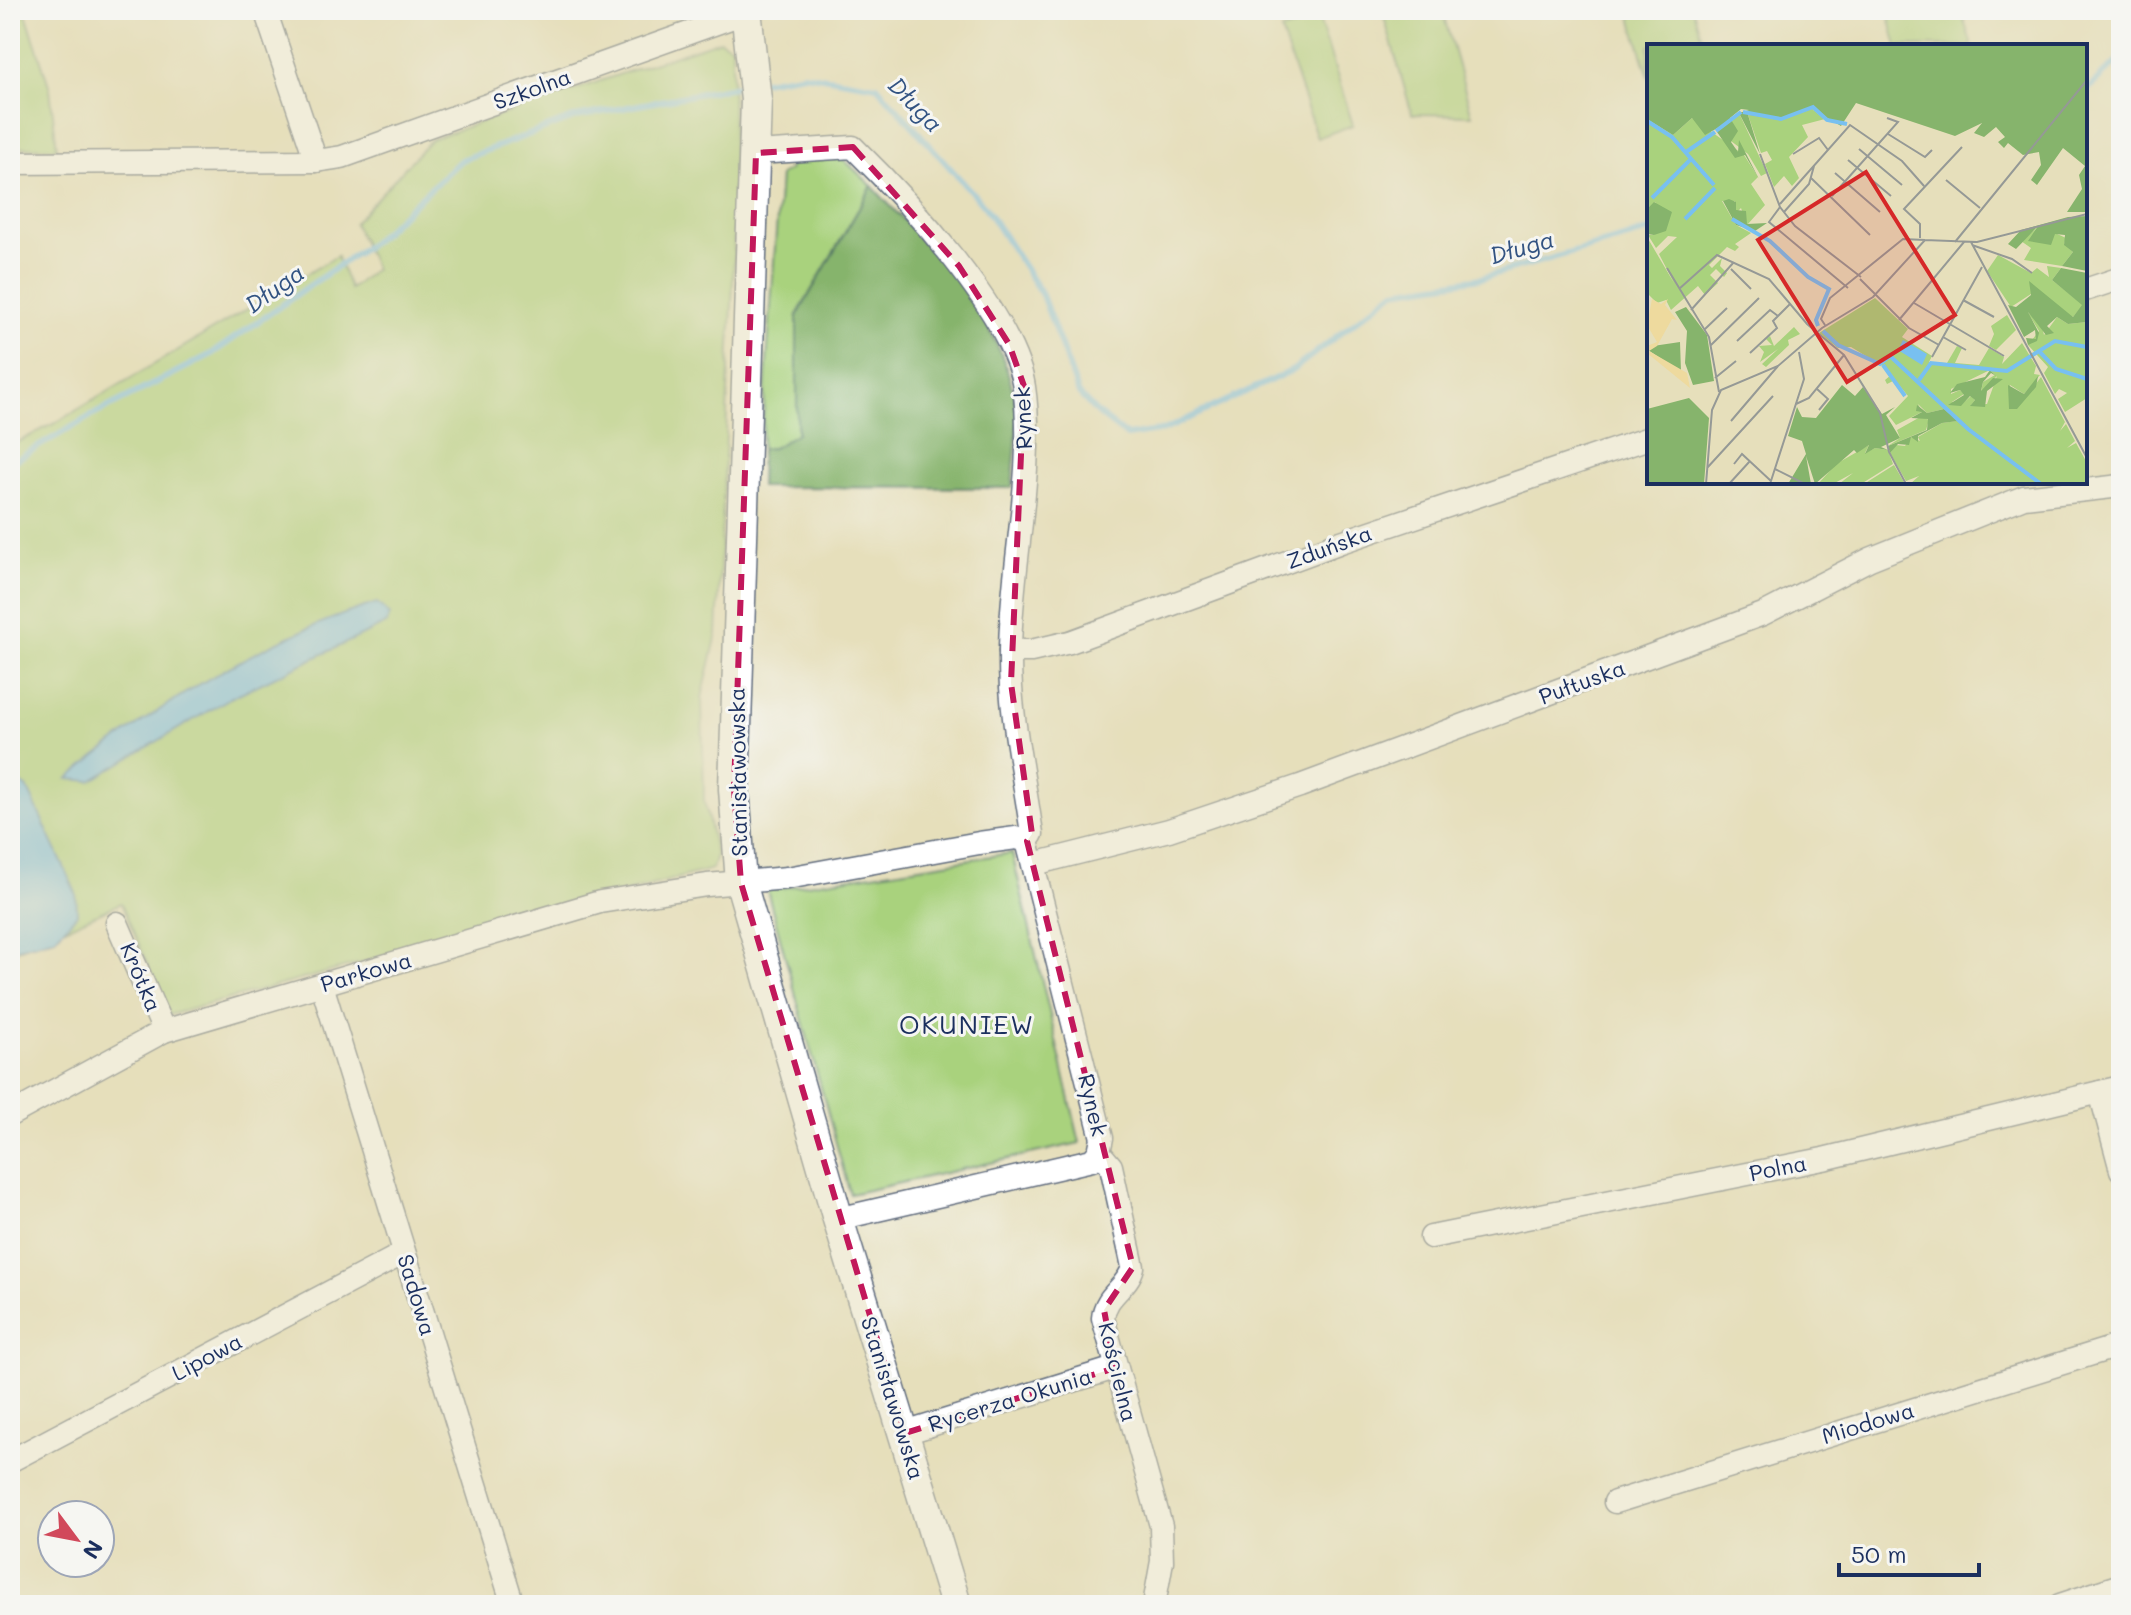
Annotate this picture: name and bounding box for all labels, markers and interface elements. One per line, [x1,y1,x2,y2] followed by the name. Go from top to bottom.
[1647,44,2087,484] inset map
[489,61,575,116] street label: Szkolna
[882,69,950,138] water label: Długa
[1486,223,1558,271] water label: Długa
[238,256,310,319] water label: Długa
[1007,386,1038,450] street label: Rynek
[1282,518,1376,575] street label: Zduńska
[1535,652,1629,711] street label: Pułtuska
[722,687,753,857] street label: Stanisławowska
[114,938,169,1016] street label: Krótka
[317,945,415,998] street label: Parkowa
[899,1007,1035,1041] district label: OKUNIEW
[1072,1071,1115,1139] street label: Rynek
[1747,1148,1809,1187] street label: Polna
[391,1251,444,1339] street label: Sadowa
[855,1313,932,1483] street label: Stanisławowska
[1092,1319,1145,1425] street label: Kościelna
[167,1326,247,1387] street label: Lipowa
[924,1361,1095,1438] street label: Rycerza Okunia
[1818,1395,1918,1450] street label: Miodowa
[36,1499,116,1579] north arrow
[1839,1527,1979,1577] scale bar
[77,1535,110,1565] text: N
[1851,1538,1907,1569] text: 50 m

